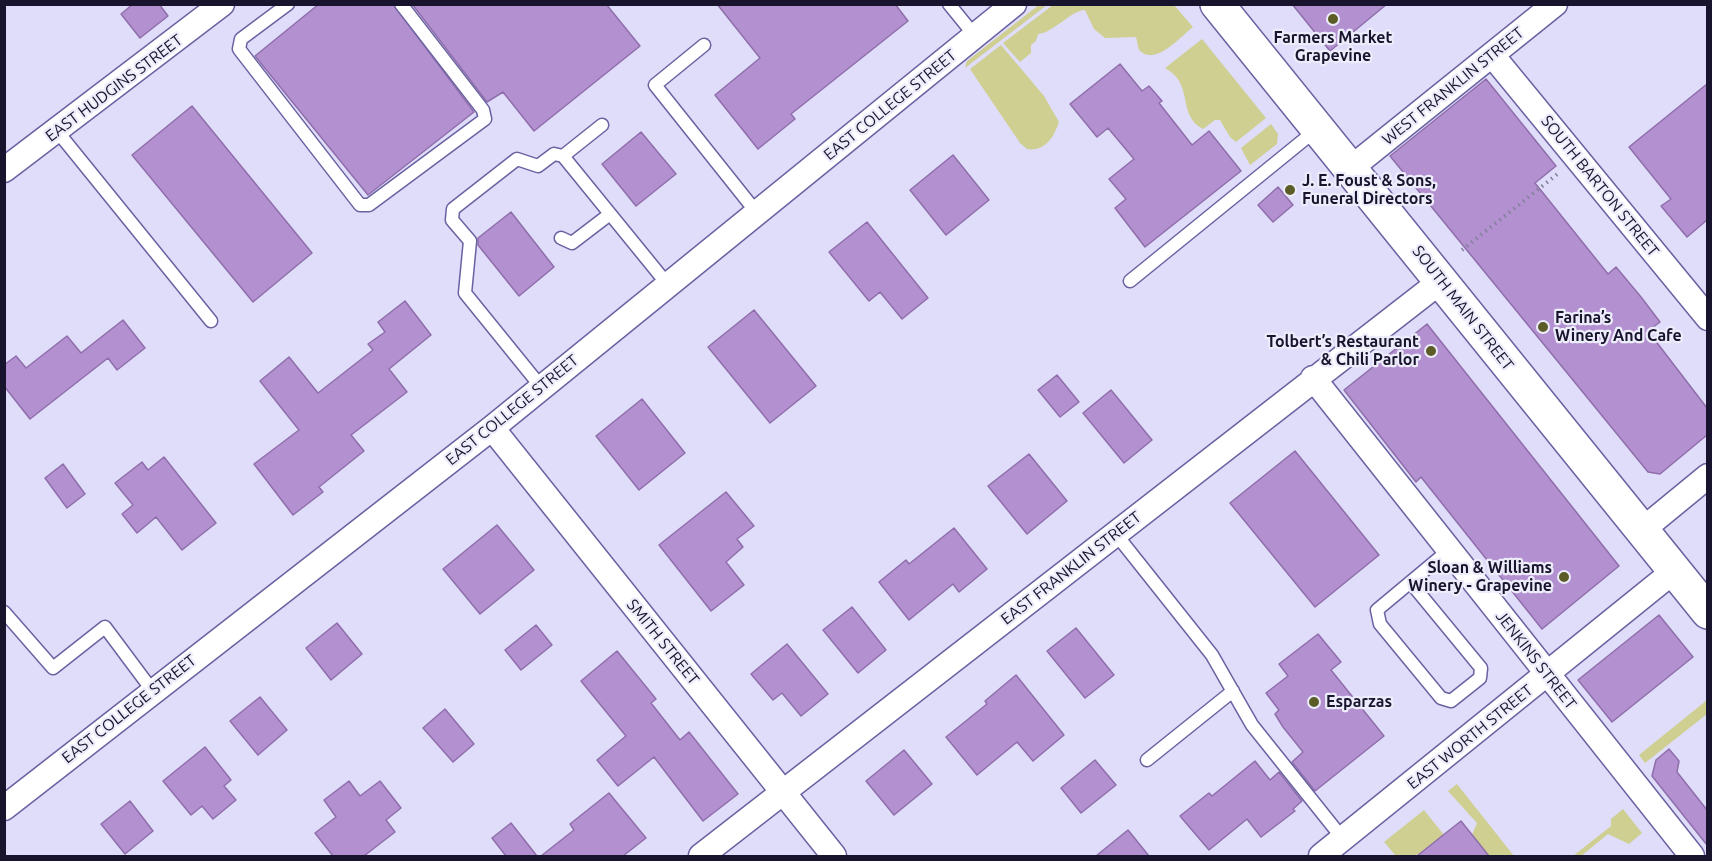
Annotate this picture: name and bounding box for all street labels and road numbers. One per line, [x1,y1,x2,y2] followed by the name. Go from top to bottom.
[1378,23,1528,149] street label: WEST FRANKLIN STREET
[42,30,186,146] street label: EAST HUDGINS STREET
[820,46,960,164] street label: EAST COLLEGE STREET
[1537,112,1663,260] street label: SOUTH BARTON STREET
[1408,242,1518,374] street label: SOUTH MAIN STREET
[442,351,582,469] street label: EAST COLLEGE STREET
[997,507,1145,629] street label: EAST FRANKLIN STREET
[623,595,703,689] street label: SMITH STREET
[1492,607,1580,713] street label: JENKINS STREET
[58,651,200,767] street label: EAST COLLEGE STREET
[1403,681,1537,793] street label: EAST WORTH STREET

